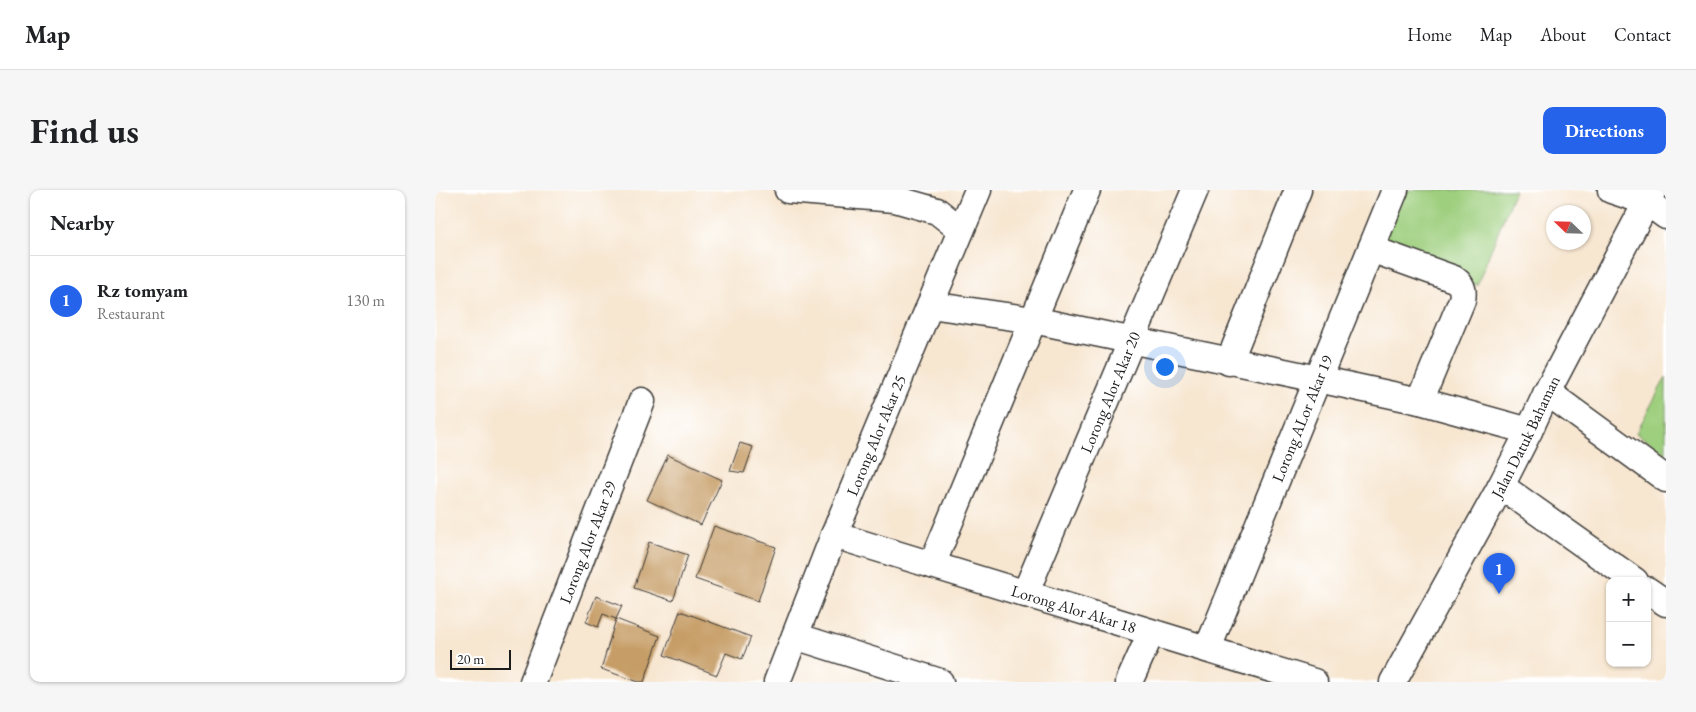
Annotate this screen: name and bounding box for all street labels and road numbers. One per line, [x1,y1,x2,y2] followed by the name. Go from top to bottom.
[1075,328,1145,456] street label: Lorong Alor Akar 20
[1267,352,1337,485] street label: Lorong ALor Akar 19
[841,371,910,499] street label: Lorong Alor Akar 25
[1485,371,1565,503] street label: Jalan Datuk Bahaman
[554,478,621,606] street label: Lorong Alor Akar 29
[1009,579,1139,638] street label: Lorong Alor Akar 18

